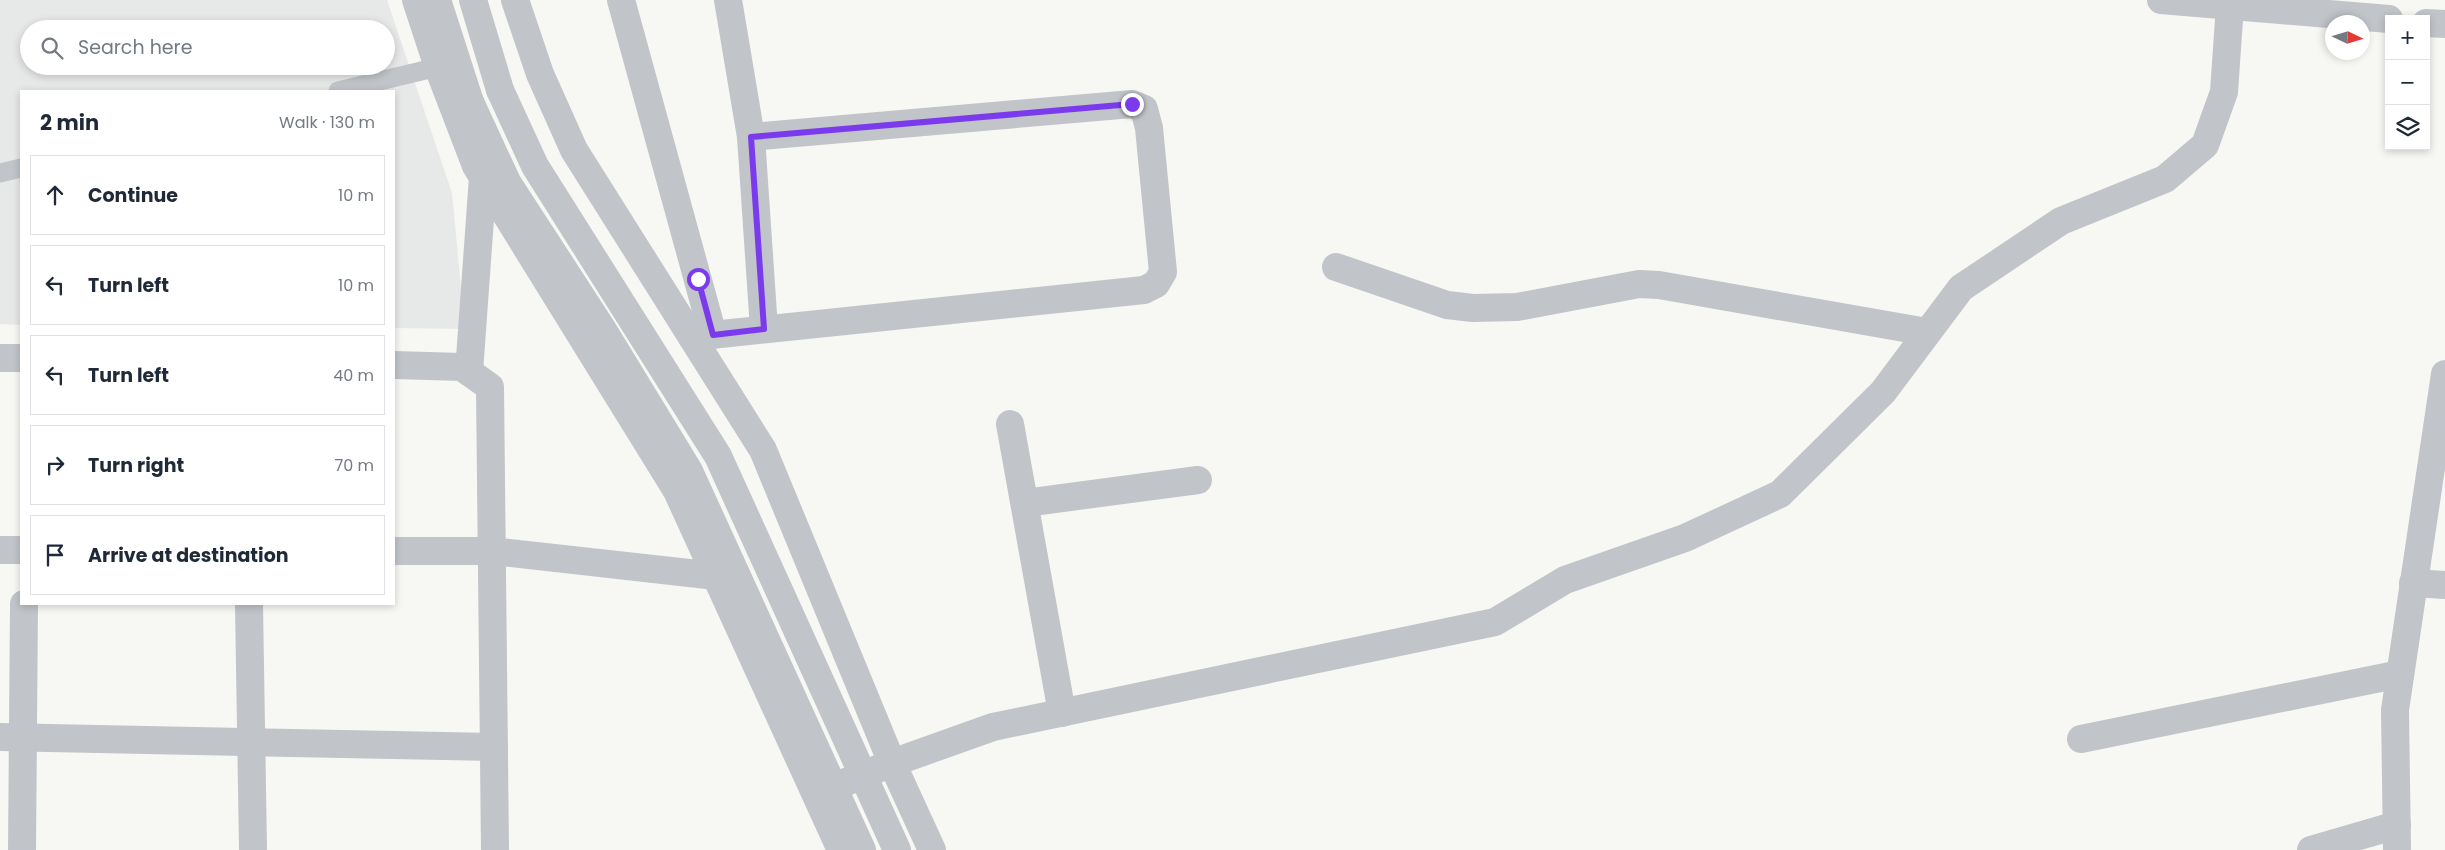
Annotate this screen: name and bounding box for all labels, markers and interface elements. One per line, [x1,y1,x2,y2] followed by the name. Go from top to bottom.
[2325,15,2370,60] north arrow
[2385,15,2430,150] map controls
[2385,15,2430,60] button: +
[20,20,395,75] search box
[38,34,66,62] icon: search
[78,34,192,61] text: Search here
[2385,60,2430,105] button: −
[1121,93,1144,116] route end
[2385,105,2430,150] button: layers
[40,108,99,137] text: 2 min
[279,111,375,134] text: Walk · 130 m
[41,181,69,209] icon: ahead
[88,182,178,209] text: Continue
[338,184,374,207] text: 10 m
[687,268,710,291] route start
[41,271,69,299] icon: left
[88,272,169,299] text: Turn left
[338,274,374,297] text: 10 m
[41,361,69,389] icon: left
[88,362,169,389] text: Turn left
[333,364,374,387] text: 40 m
[41,451,69,479] icon: right
[88,452,184,479] text: Turn right
[334,454,374,477] text: 70 m
[41,541,69,569] icon: arrive
[88,542,289,569] text: Arrive at destination

